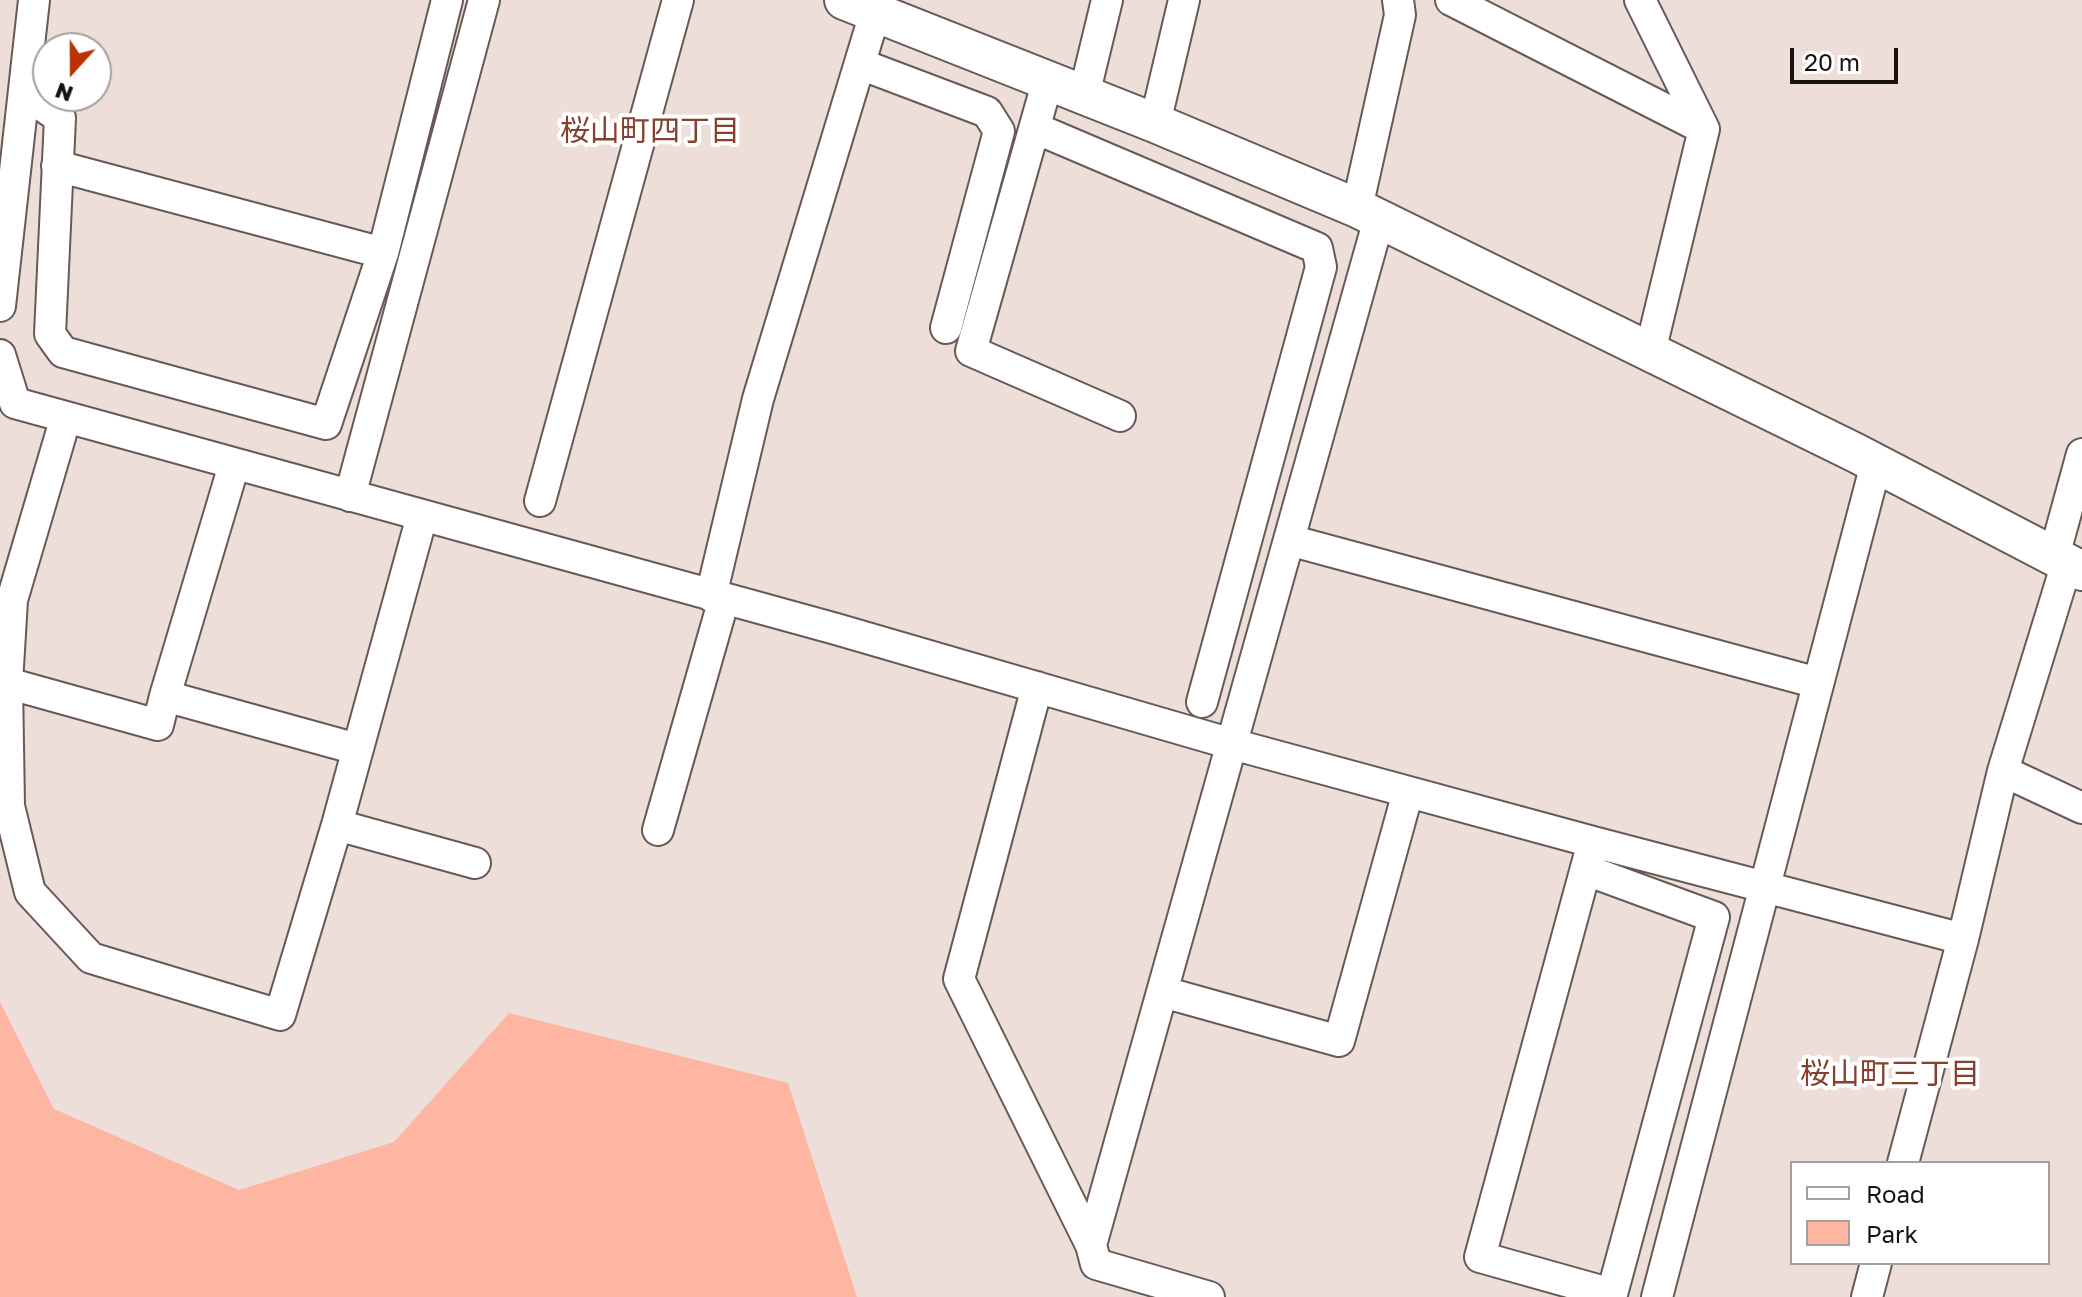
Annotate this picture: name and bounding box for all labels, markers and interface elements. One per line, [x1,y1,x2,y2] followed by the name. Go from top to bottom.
[32,32,112,112] north arrow
[1794,32,1902,82] scale bar
[1804,47,1860,76] text: 20 m
[51,77,77,109] text: N
[560,113,740,149] district label: 桜山町四丁目
[1800,1056,1980,1092] district label: 桜山町三丁目
[1790,1161,2050,1265] legend
[1866,1179,1925,1208] text: Road
[1866,1219,1918,1248] text: Park

